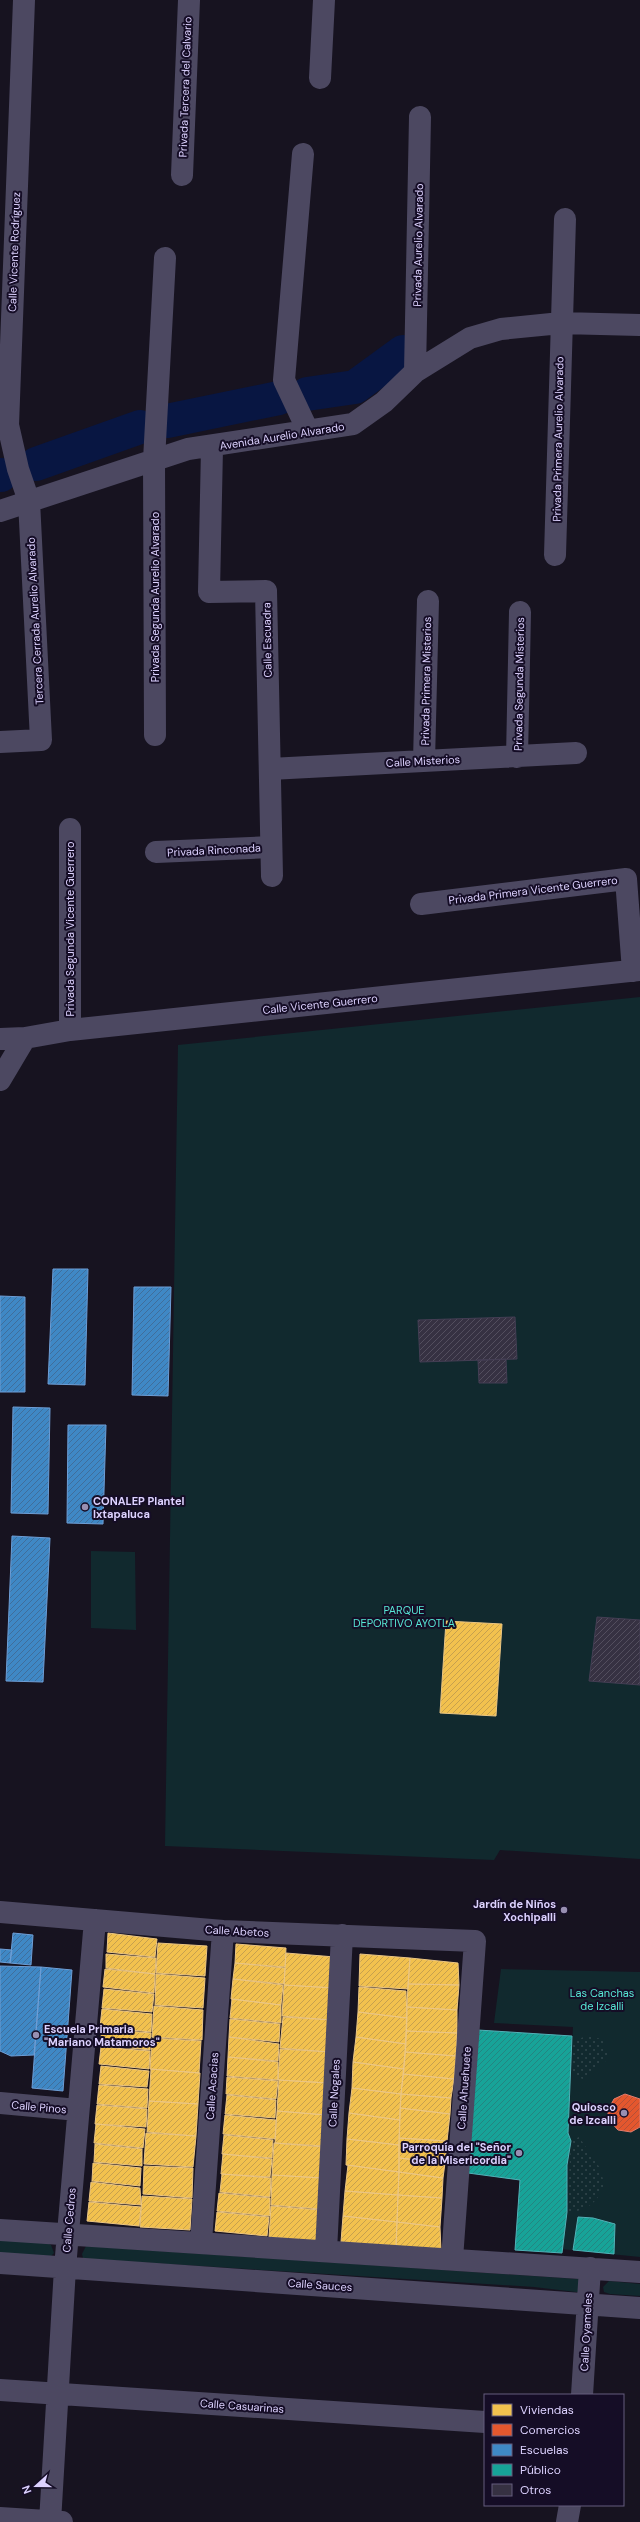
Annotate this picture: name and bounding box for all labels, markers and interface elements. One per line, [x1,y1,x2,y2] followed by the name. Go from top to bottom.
[176,16,194,158] street label: Privada Tercera del Calvario
[410,183,426,307] street label: Privada Aurelio Alvarado
[5,192,23,312] street label: Calle Vicente Rodríguez
[550,356,566,522] street label: Privada Primera Aurelio Alvarado
[219,419,345,453] street label: Avenida Aurelio Alvarado
[148,512,162,682] street label: Privada Segunda Aurelio Alvarado
[24,537,46,705] street label: Tercera Cerrada Aurelio Alvarado
[259,602,275,678] street label: Calle Escuadra
[418,616,434,746] street label: Privada Primera Misterios
[511,617,527,751] street label: Privada Segunda Misterios
[386,752,460,770] street label: Calle Misterios
[63,841,77,1017] street label: Privada Segunda Vicente Guerrero
[167,841,261,859] street label: Privada Rinconada
[448,873,618,907] street label: Privada Primera Vicente Guerrero
[262,991,378,1017] street label: Calle Vicente Guerrero
[93,1494,185,1521] place label: CONALEP Plantel Ixtapaluca
[80,1502,90,1512] marker: CONALEP Plantel Ixtapaluca
[353,1603,455,1630] park label: PARQUE DEPORTIVO AYOTLA
[473,1897,556,1924] place label: Jardín de Niños Xochipalli
[559,1905,569,1915] marker: Jardín de Niños Xochipalli
[204,1922,270,1940] street label: Calle Abetos
[570,1986,634,2013] park label: Las Canchas de Izcalli
[44,2022,160,2049] place label: Escuela Primaria "Mariano Matamoros"
[31,2030,41,2040] marker: Escuela Primaria "Mariano Matamoros"
[454,2046,474,2130] street label: Calle Ahuehuete
[203,2052,221,2120] street label: Calle Acacias
[325,2059,343,2127] street label: Calle Nogales
[11,2098,67,2116] street label: Calle Pinos
[569,2100,616,2127] place label: Quiosco de Izcalli
[619,2108,629,2118] marker: Quiosco de Izcalli
[402,2140,511,2167] place label: Parroquía del "Señor de la Misericordia"
[514,2148,524,2158] marker: Parroquía del "Señor de la Misericordia"
[59,2187,79,2253] street label: Calle Cedros
[287,2276,353,2294] street label: Calle Sauces
[577,2292,595,2372] street label: Calle Oyameles
[484,2394,624,2506] legend
[200,2396,284,2416] street label: Calle Casuarinas
[520,2402,574,2418] text: Viviendas
[520,2422,580,2438] text: Comercios
[520,2442,569,2458] text: Escuelas
[520,2462,561,2478] text: Público
[16,2466,56,2506] north arrow
[520,2482,551,2498] text: Otros
[19,2483,35,2496] text: N

